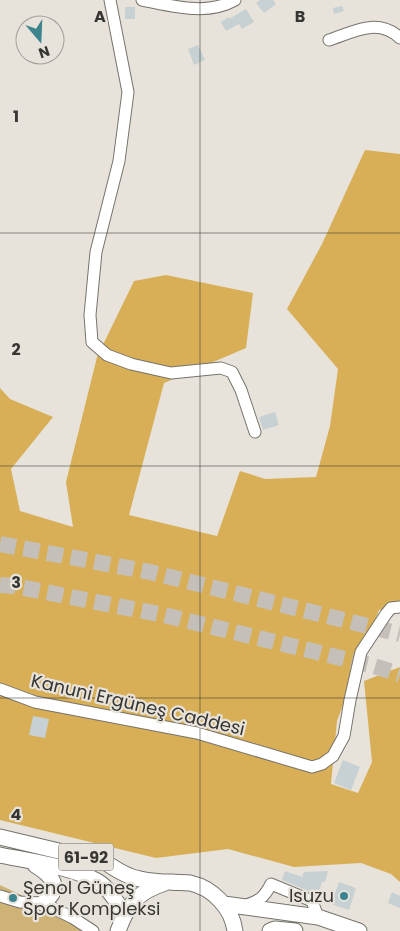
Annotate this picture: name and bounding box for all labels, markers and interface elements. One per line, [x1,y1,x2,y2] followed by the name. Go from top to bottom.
[94,5,106,28] text: A
[295,5,305,28] text: B
[15,15,65,65] north arrow
[36,41,52,63] text: N
[13,105,19,128] text: 1
[11,338,21,361] text: 2
[11,571,21,594] text: 3
[29,668,247,741] street label: Kanuni Ergüneş Caddesi
[11,803,22,826] text: 4
[58,844,114,870] road number: 61-92
[23,875,160,921] place label: Şenol Güneş Spor Kompleksi
[289,883,334,908] place label: Isuzu
[338,890,350,902] marker: Isuzu
[7,892,19,904] marker: Şenol Güneş Spor Kompleksi

